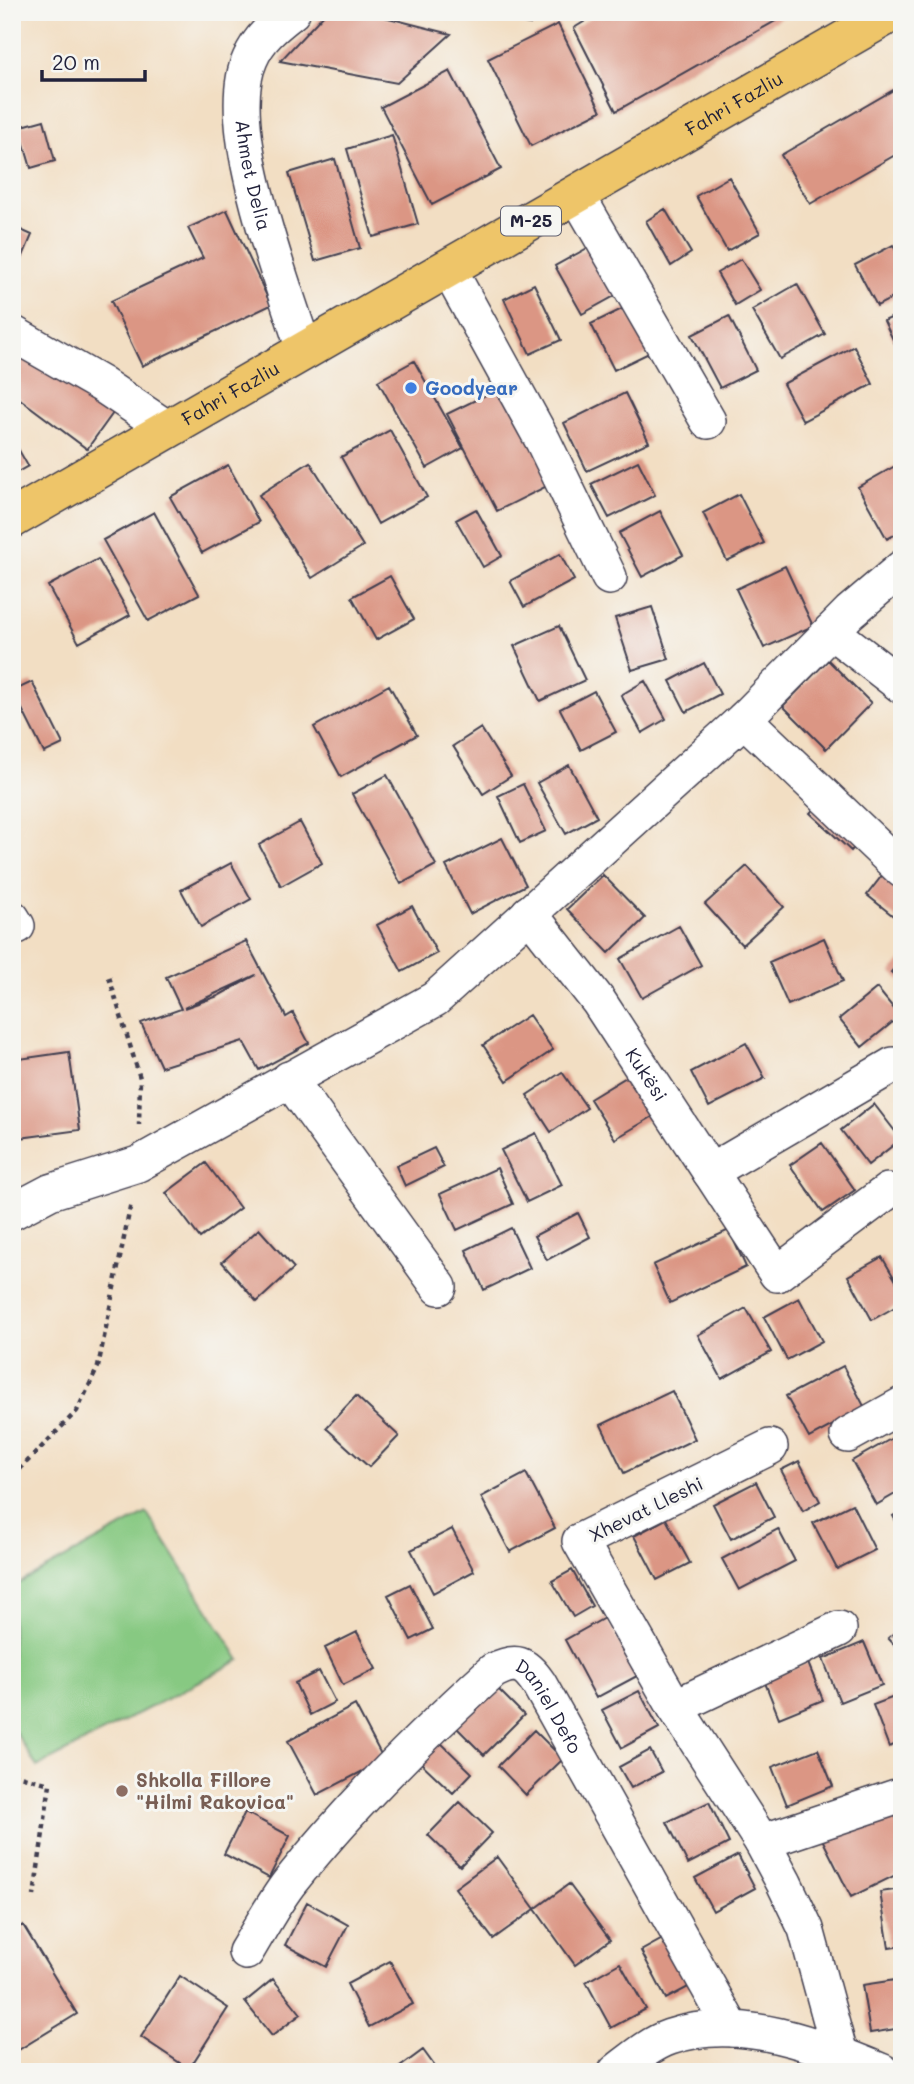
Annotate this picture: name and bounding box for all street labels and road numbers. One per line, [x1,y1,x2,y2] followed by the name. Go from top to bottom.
[680,65,787,141] street label: Fahri Fazliu
[231,119,278,233] street label: Ahmet Delia
[501,206,561,236] road number: M-25
[177,355,284,431] street label: Fahri Fazliu
[620,1043,674,1106] street label: Kukësi
[585,1470,707,1547] street label: Xhevat Lleshi
[512,1652,588,1757] street label: Daniel Defo

